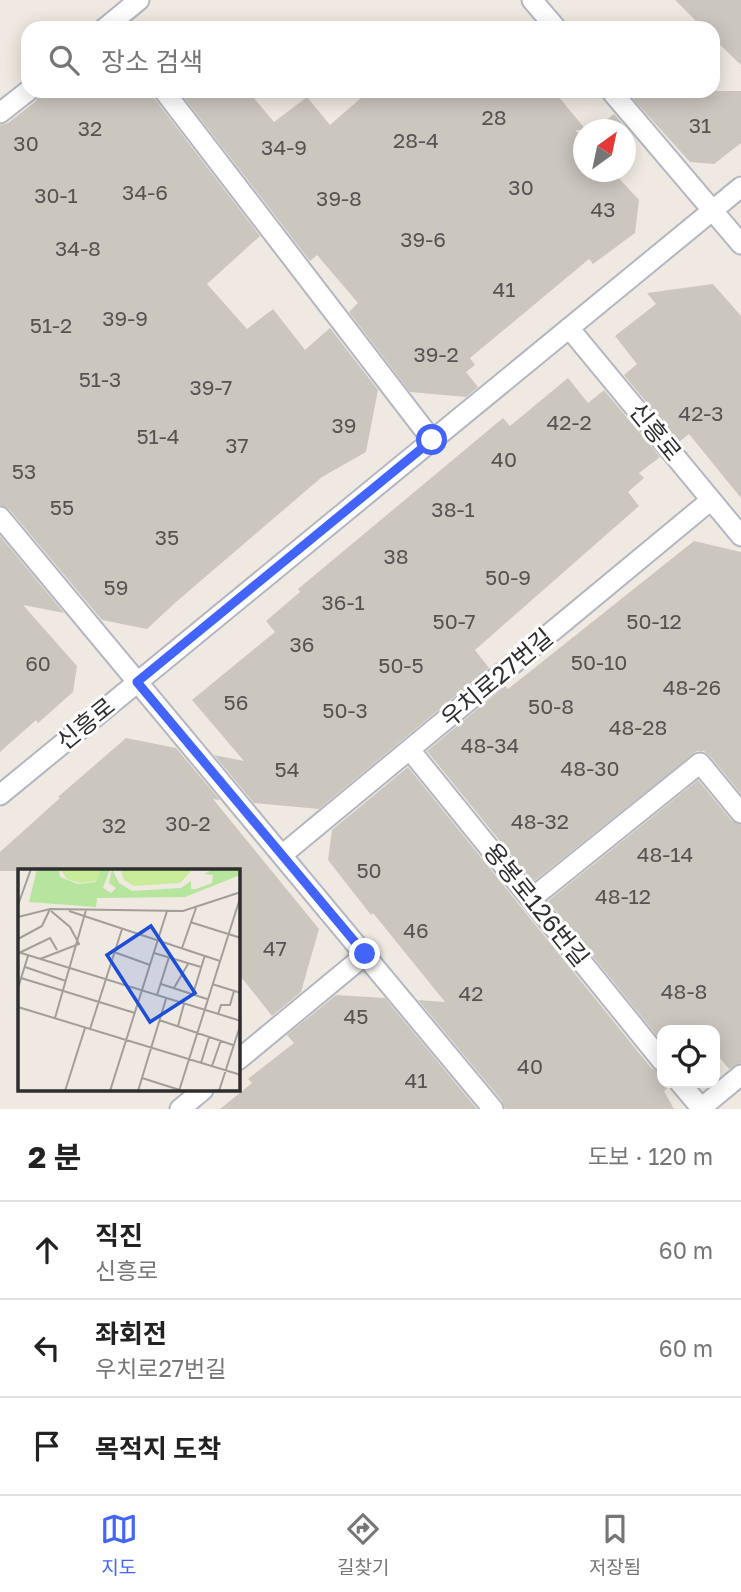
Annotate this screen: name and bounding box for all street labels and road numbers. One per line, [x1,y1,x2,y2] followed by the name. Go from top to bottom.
[624,396,688,466] street label: 신흥로
[434,622,558,732] street label: 우치로27번길
[50,691,120,755] street label: 신흥로
[479,836,596,972] street label: 용봉로126번길

